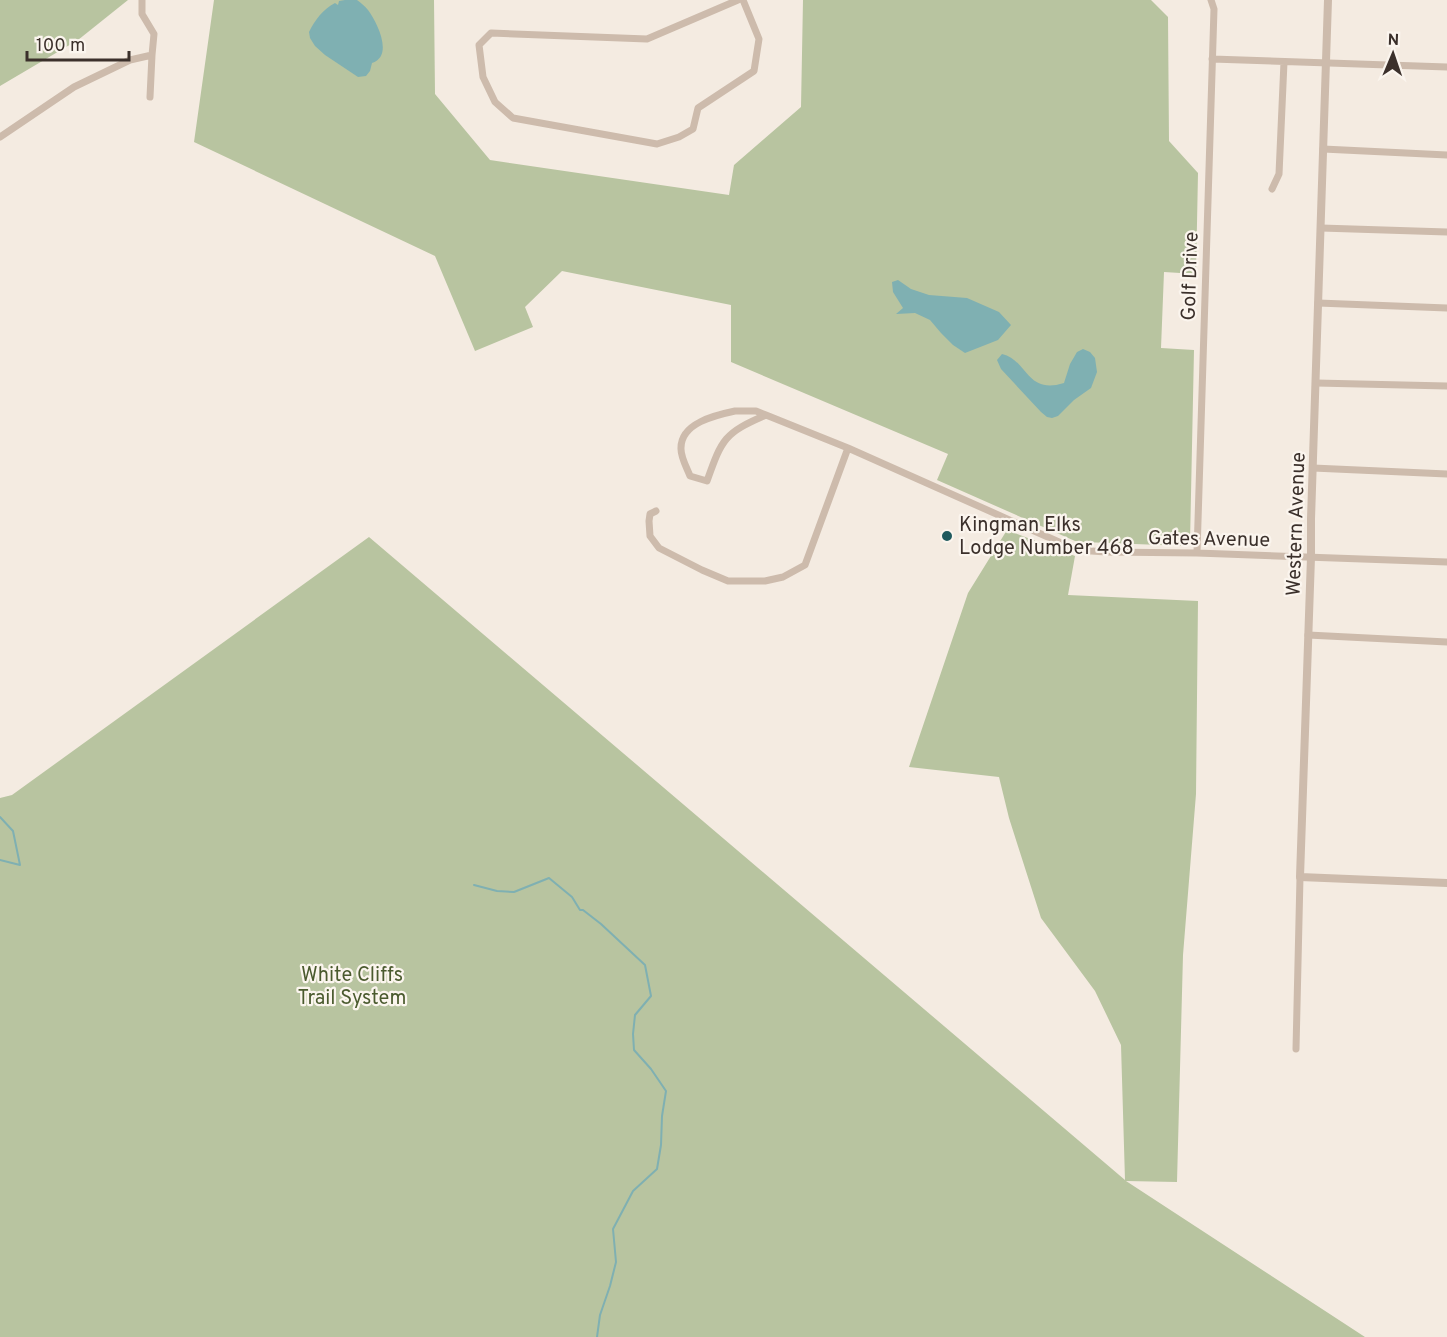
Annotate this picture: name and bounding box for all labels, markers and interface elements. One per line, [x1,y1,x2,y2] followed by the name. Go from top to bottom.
[27,24,129,62] scale bar
[1363,24,1423,84] north arrow
[1387,31,1400,51] text: N
[36,35,85,58] text: 100 m
[1176,231,1206,321] street label: Golf Drive
[1281,452,1313,597] street label: Western Avenue
[959,513,1134,562] place label: Kingman Elks Lodge Number 468
[1148,526,1270,554] street label: Gates Avenue
[940,529,954,543] marker: Kingman Elks Lodge Number 468
[297,963,407,1012] park label: White Cliffs Trail System

